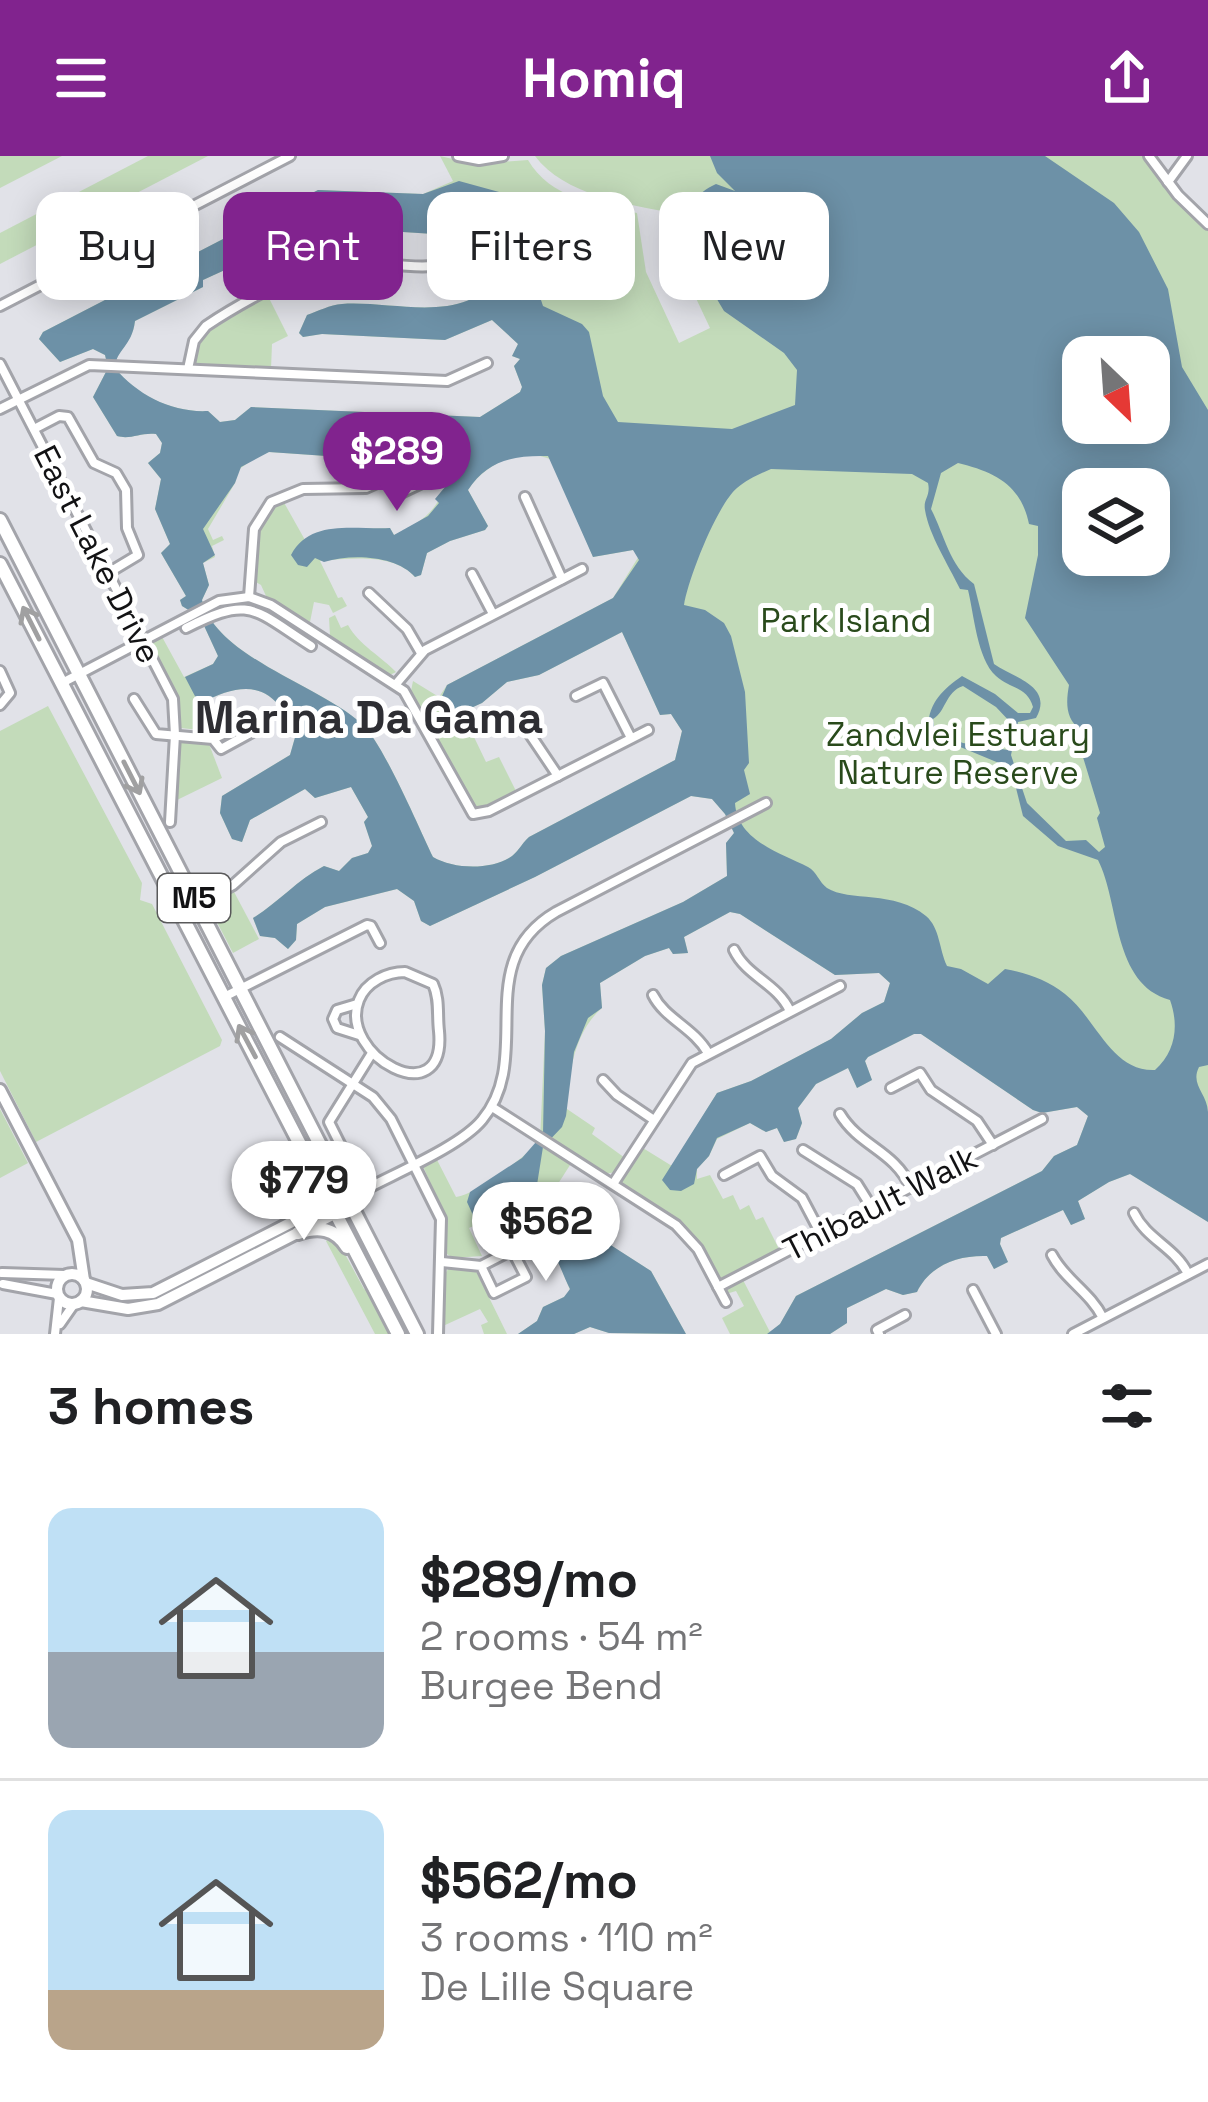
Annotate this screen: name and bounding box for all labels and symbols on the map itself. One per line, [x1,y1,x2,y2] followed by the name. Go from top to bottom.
[1062,336,1170,444] north arrow
[326,412,468,514] pin: $289
[24,438,170,670] street label: East Lake Drive
[760,600,932,642] park label: Park Island
[18,606,41,642] one-way arrow
[195,689,543,746] district label: Marina Da Gama
[826,714,1090,794] park label: Zandvlei Estuary Nature Reserve
[122,759,145,795] one-way arrow
[158,874,230,922] road number: M5
[235,1023,258,1059] one-way arrow
[776,1137,985,1271] street label: Thibault Walk
[233,1141,375,1243] pin: $779
[475,1182,617,1284] pin: $562

